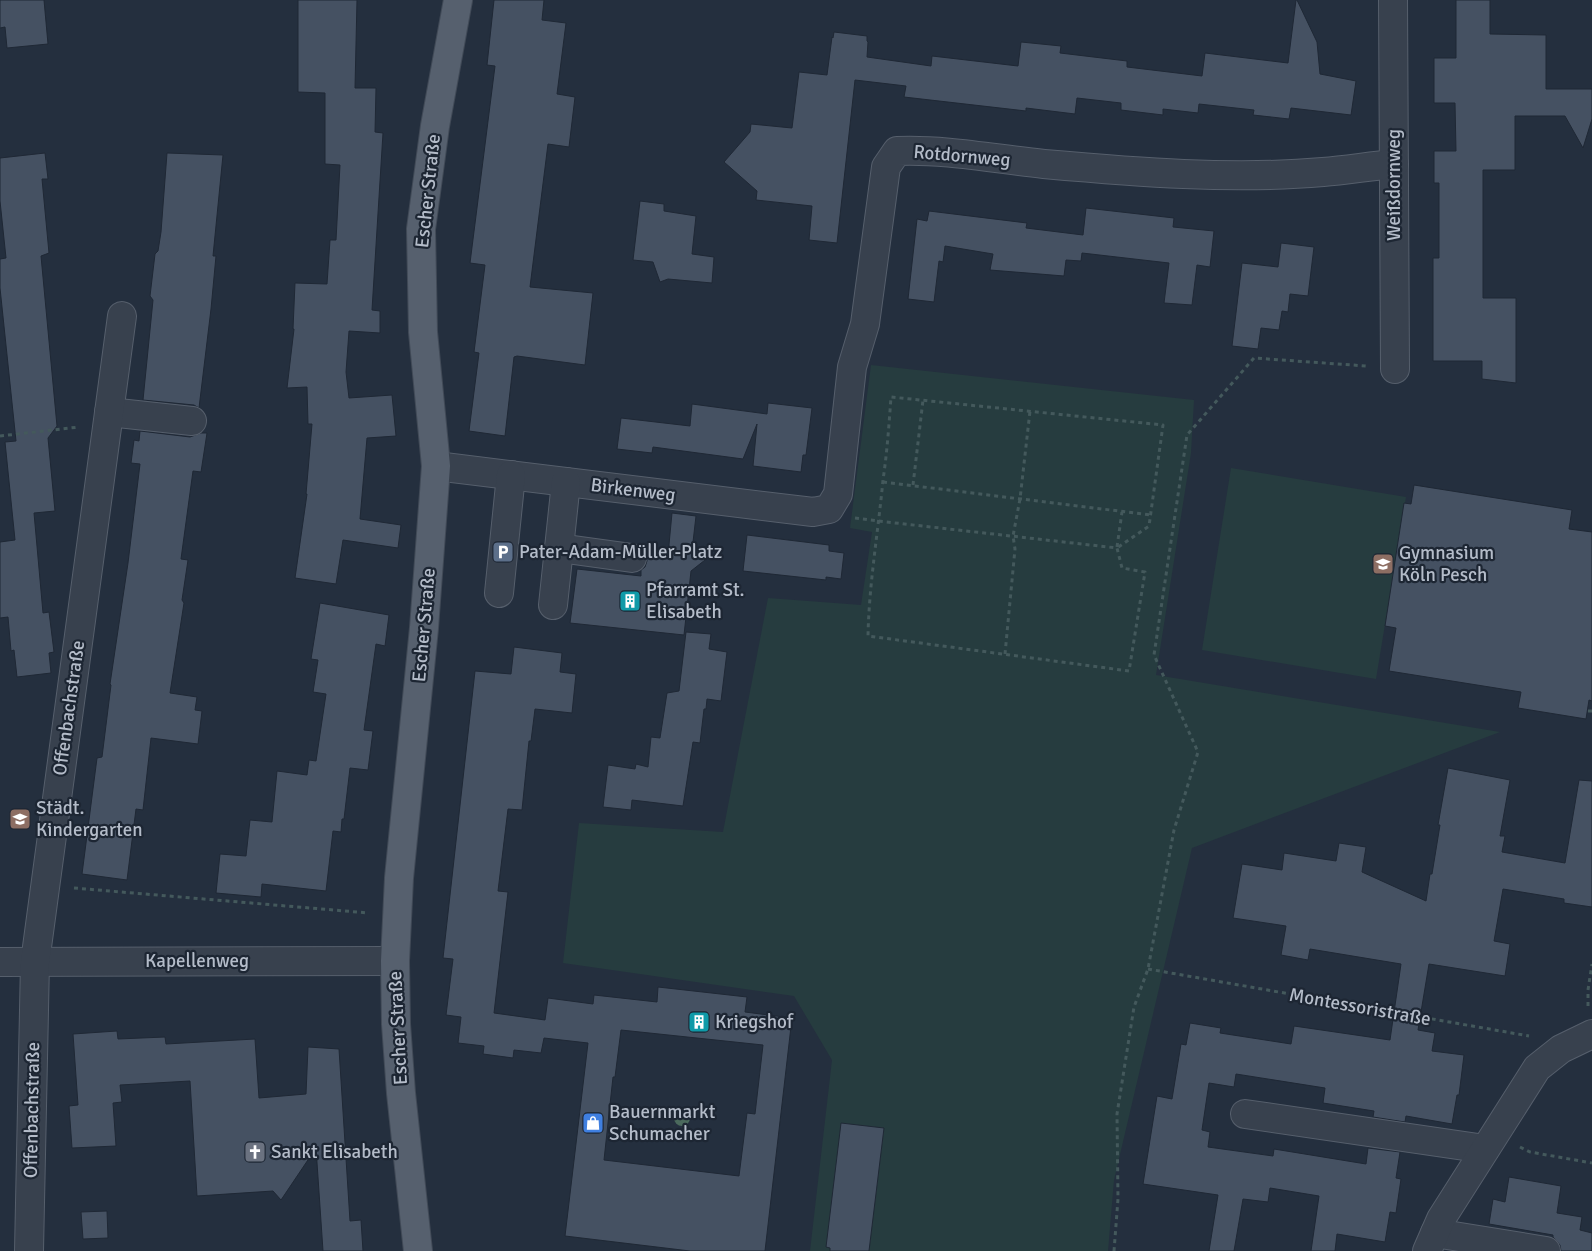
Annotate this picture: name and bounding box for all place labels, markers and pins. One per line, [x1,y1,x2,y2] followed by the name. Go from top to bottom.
[491,540,515,564] parking icon: Pater-Adam-Müller-Platz
[519,540,722,564] place label: Pater-Adam-Müller-Platz
[1399,541,1494,587] place label: Gymnasium Köln Pesch
[1371,552,1395,576] school or university icon: Gymnasium Köln Pesch
[646,578,745,624] place label: Pfarramt St. Elisabeth
[618,589,642,613] building icon: Pfarramt St. Elisabeth
[36,796,143,842] place label: Städt. Kindergarten
[8,807,32,831] school or university icon: Städt. Kindergarten
[687,1010,711,1034] building icon: Kriegshof
[715,1010,795,1034] place label: Kriegshof
[609,1100,716,1146] place label: Bauernmarkt Schumacher
[581,1111,605,1135] shop icon: Bauernmarkt Schumacher
[243,1140,267,1164] church icon: Sankt Elisabeth
[271,1140,398,1164] place label: Sankt Elisabeth

